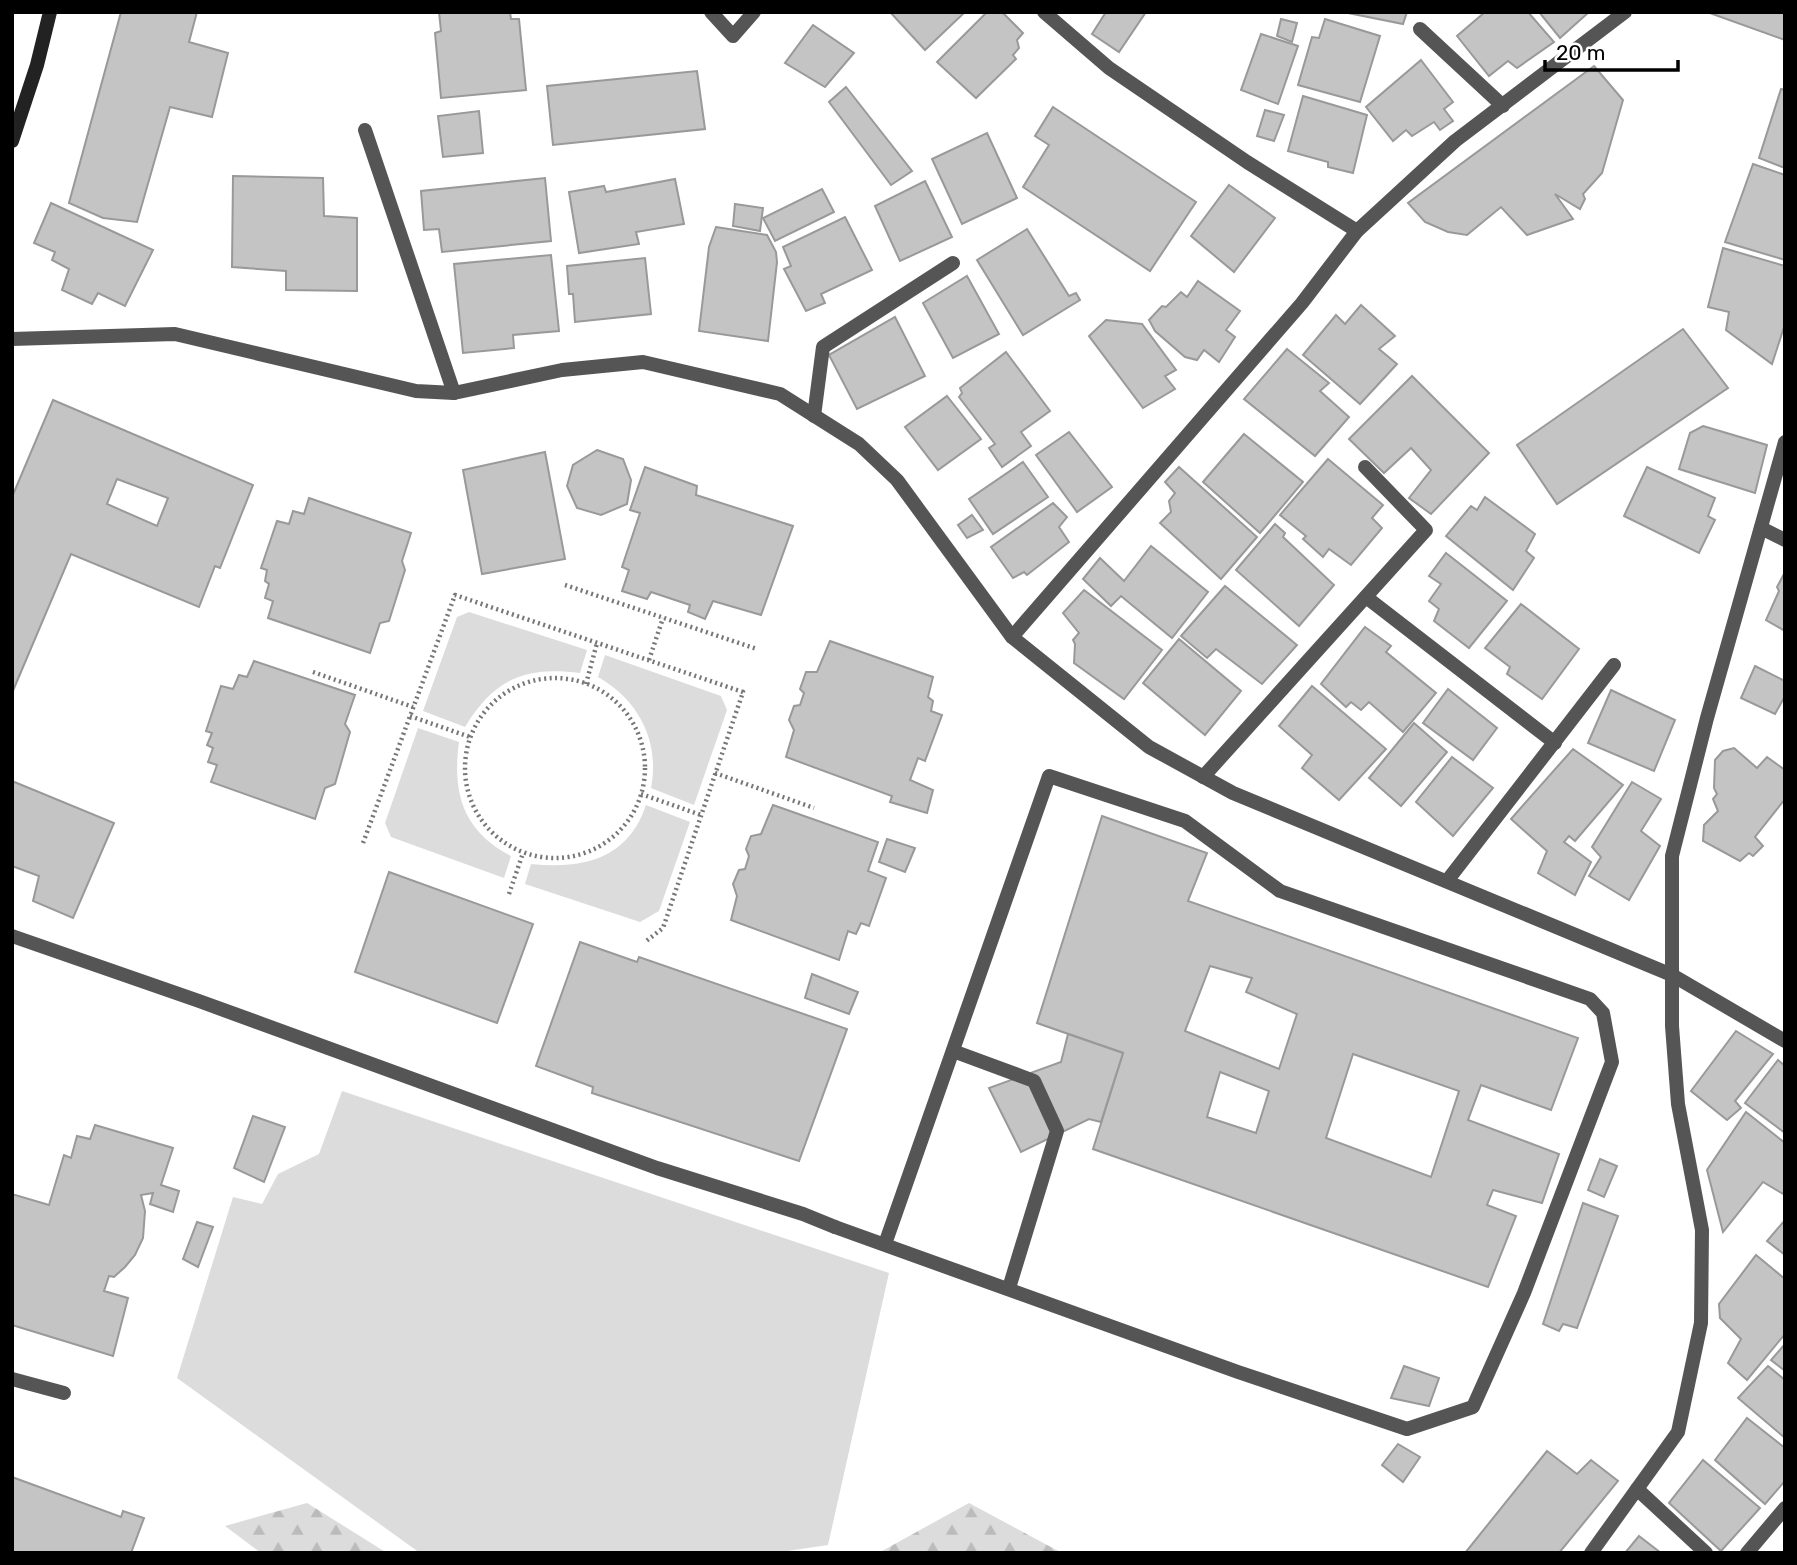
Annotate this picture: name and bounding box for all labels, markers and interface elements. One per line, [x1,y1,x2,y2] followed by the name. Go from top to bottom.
[1545,28,1678,72] scale bar
[1556,40,1605,65] text: 20 m

